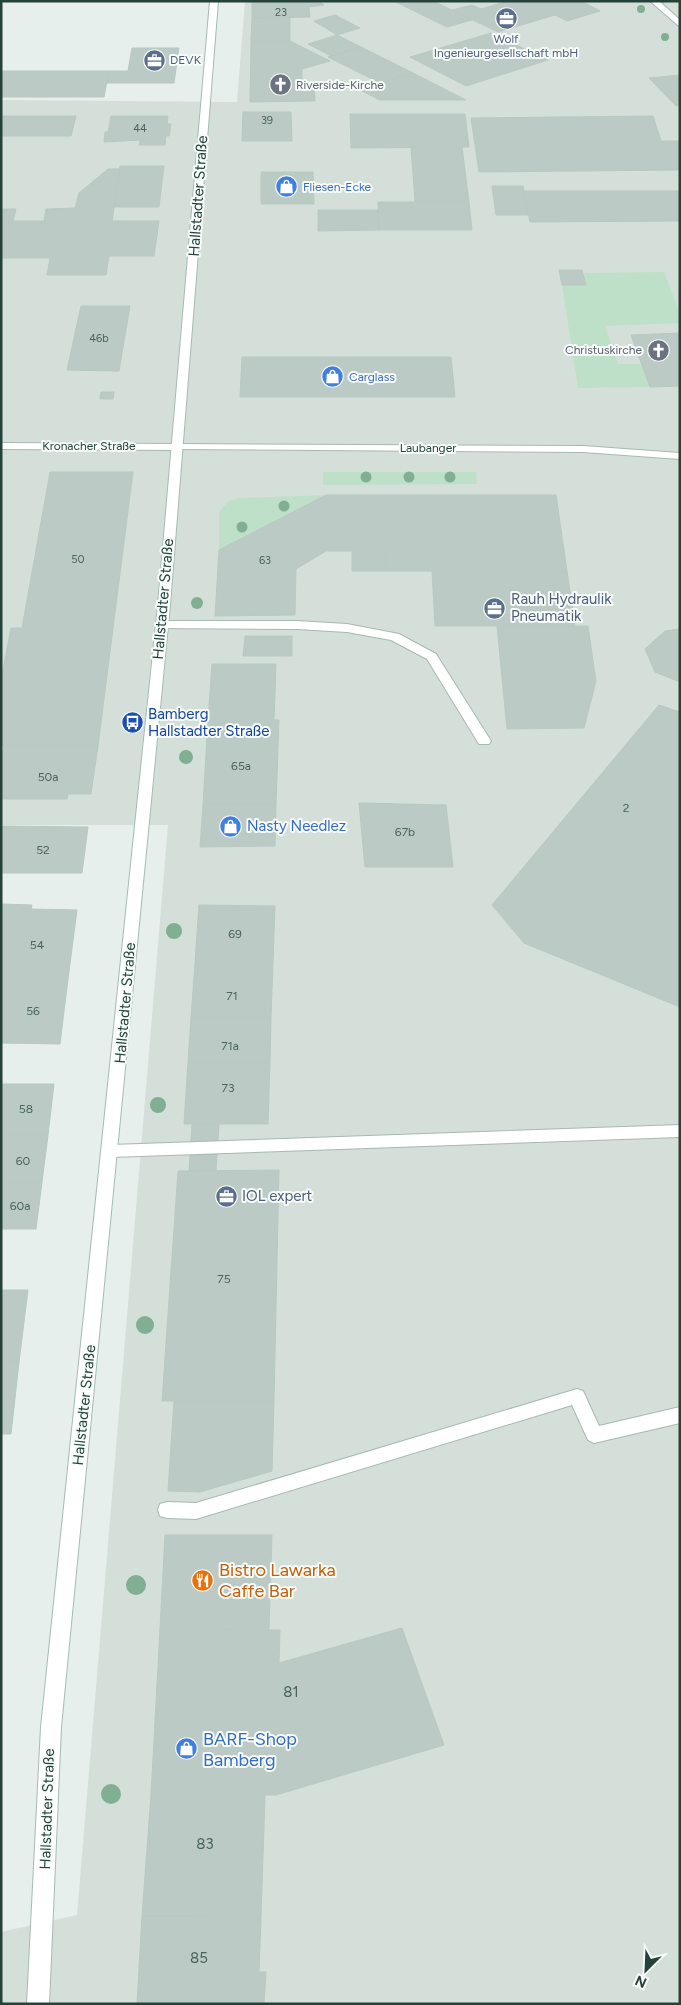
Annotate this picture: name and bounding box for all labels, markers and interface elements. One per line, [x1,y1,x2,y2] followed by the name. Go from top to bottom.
[275,6,287,19] house number: 23
[494,6,518,30] office icon: Wolf Ingenieurgesellschaft mbH
[434,32,578,60] place label: Wolf Ingenieurgesellschaft mbH
[142,48,166,72] office icon: DEVK
[170,53,202,67] place label: DEVK
[268,73,292,97] church icon: Riverside-Kirche
[296,78,384,92] place label: Riverside-Kirche
[261,114,273,127] house number: 39
[133,122,147,135] house number: 44
[185,135,211,257] street label: Hallstadter Straße
[275,175,299,199] shop icon: Fliesen-Ecke
[303,180,372,194] place label: Fliesen-Ecke
[89,332,109,345] house number: 46b
[646,338,670,362] church icon: Christuskirche
[565,343,642,357] place label: Christuskirche
[321,365,345,389] shop icon: Carglass
[349,370,395,384] place label: Carglass
[42,439,136,453] street label: Kronacher Straße
[400,441,456,455] street label: Laubanger
[149,538,177,660] street label: Hallstadter Straße
[71,553,85,566] house number: 50
[259,554,271,567] house number: 63
[511,590,612,625] place label: Rauh Hydraulik Pneumatik
[483,596,507,620] office icon: Rauh Hydraulik Pneumatik
[148,705,269,740] place label: Bamberg Hallstadter Straße
[120,711,144,735] bus stop icon: Bamberg Hallstadter Straße
[231,759,251,773] house number: 65a
[38,770,58,784] house number: 50a
[623,801,629,815] house number: 2
[219,814,243,838] shop icon: Nasty Needlez
[247,817,346,835] place label: Nasty Needlez
[395,825,415,839] house number: 67b
[36,843,50,857] house number: 52
[228,927,242,941] house number: 69
[30,938,45,952] house number: 54
[111,942,139,1064] street label: Hallstadter Straße
[226,989,238,1003] house number: 71
[26,1004,40,1018] house number: 56
[221,1039,239,1053] house number: 71a
[222,1081,234,1095] house number: 73
[19,1102,33,1116] house number: 58
[16,1154,31,1168] house number: 60
[214,1184,238,1208] office icon: IOL expert
[242,1187,313,1205] place label: IOL expert
[10,1199,30,1213] house number: 60a
[217,1272,231,1286] house number: 75
[69,1344,99,1466] street label: Hallstadter Straße
[219,1559,336,1602] place label: Bistro Lawarka Caffe Bar
[191,1568,215,1592] restaurant icon: Bistro Lawarka Caffe Bar
[283,1683,299,1701] house number: 81
[203,1728,297,1771] place label: BARF-Shop Bamberg
[175,1737,199,1761] shop icon: BARF-Shop Bamberg
[36,1748,58,1870] street label: Hallstadter Straße
[196,1835,214,1853] house number: 83
[621,1945,671,1995] north arrow
[190,1949,208,1967] house number: 85
[633,1971,649,1991] text: N

